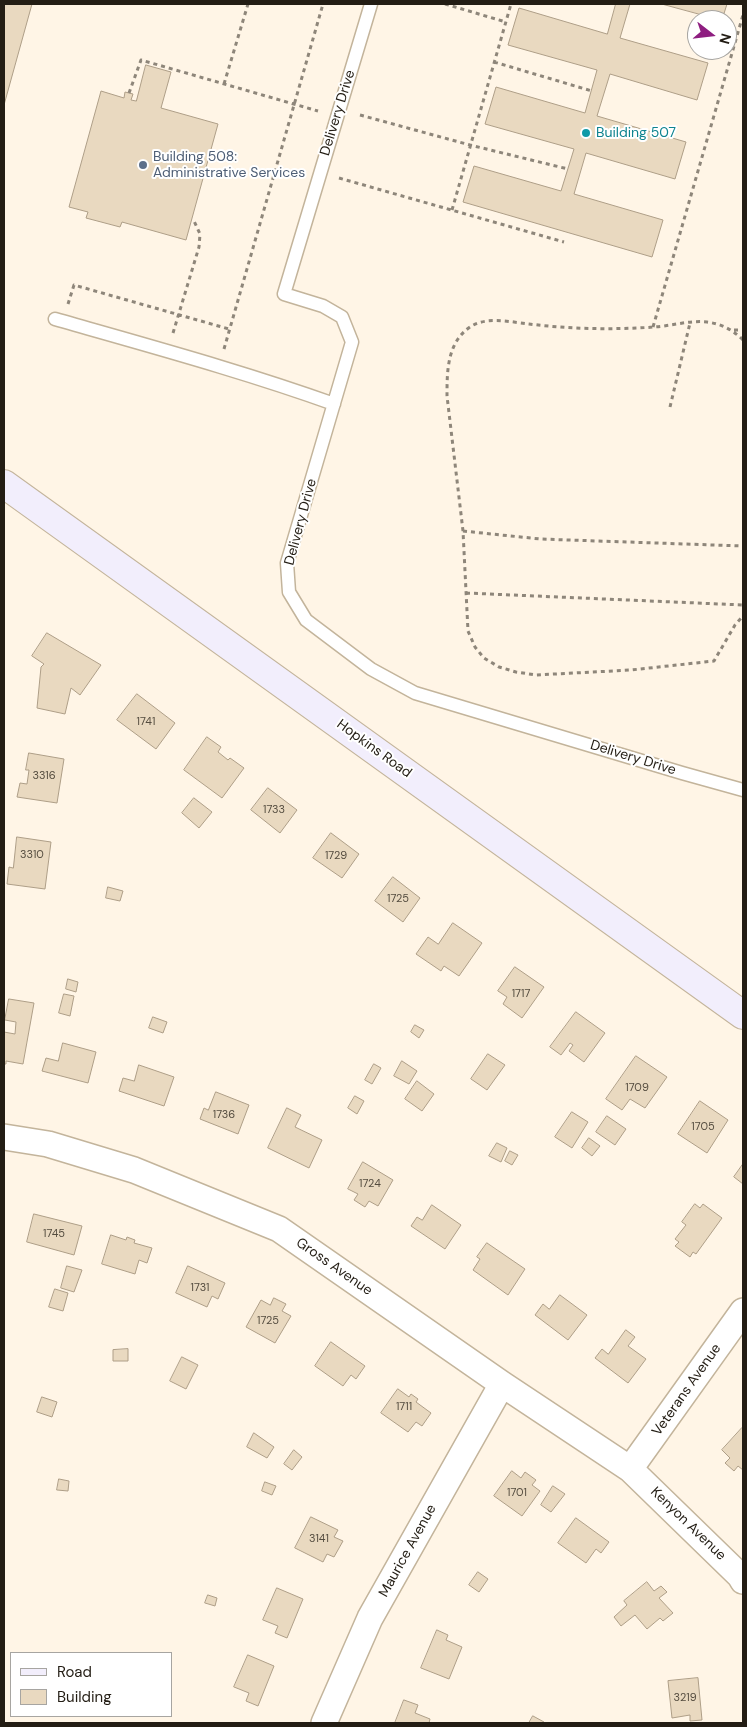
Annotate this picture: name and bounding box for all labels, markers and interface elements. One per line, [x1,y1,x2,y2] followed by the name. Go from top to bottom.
[687,10,737,60] north arrow
[715,31,736,46] text: N
[317,68,359,158] street label: Delivery Drive
[596,125,676,141] place label: Building 507
[580,127,592,139] marker: Building 507
[153,149,305,182] place label: Building 508: Administrative Services
[137,159,149,171] marker: Building 508: Administrative Services
[281,477,321,567] street label: Delivery Drive
[137,715,155,729] house number: 1741
[333,716,415,782] street label: Hopkins Road
[588,737,678,779] street label: Delivery Drive
[32,769,56,783] house number: 3316
[263,803,285,817] house number: 1733
[20,848,44,862] house number: 3310
[325,849,347,863] house number: 1729
[387,892,409,906] house number: 1725
[512,987,530,1001] house number: 1717
[625,1081,649,1095] house number: 1709
[213,1108,235,1122] house number: 1736
[691,1120,715,1134] house number: 1705
[359,1177,381,1191] house number: 1724
[43,1227,65,1241] house number: 1745
[293,1235,375,1299] street label: Gross Avenue
[191,1281,209,1295] house number: 1731
[257,1314,279,1328] house number: 1725
[649,1341,725,1439] street label: Veterans Avenue
[396,1400,412,1414] house number: 1711
[647,1484,729,1564] street label: Kenyon Avenue
[507,1486,527,1500] house number: 1701
[376,1502,440,1600] street label: Maurice Avenue
[309,1532,329,1546] house number: 3141
[10,1652,172,1717] legend
[57,1662,92,1682] text: Road
[57,1687,112,1707] text: Building
[673,1691,697,1705] house number: 3219

